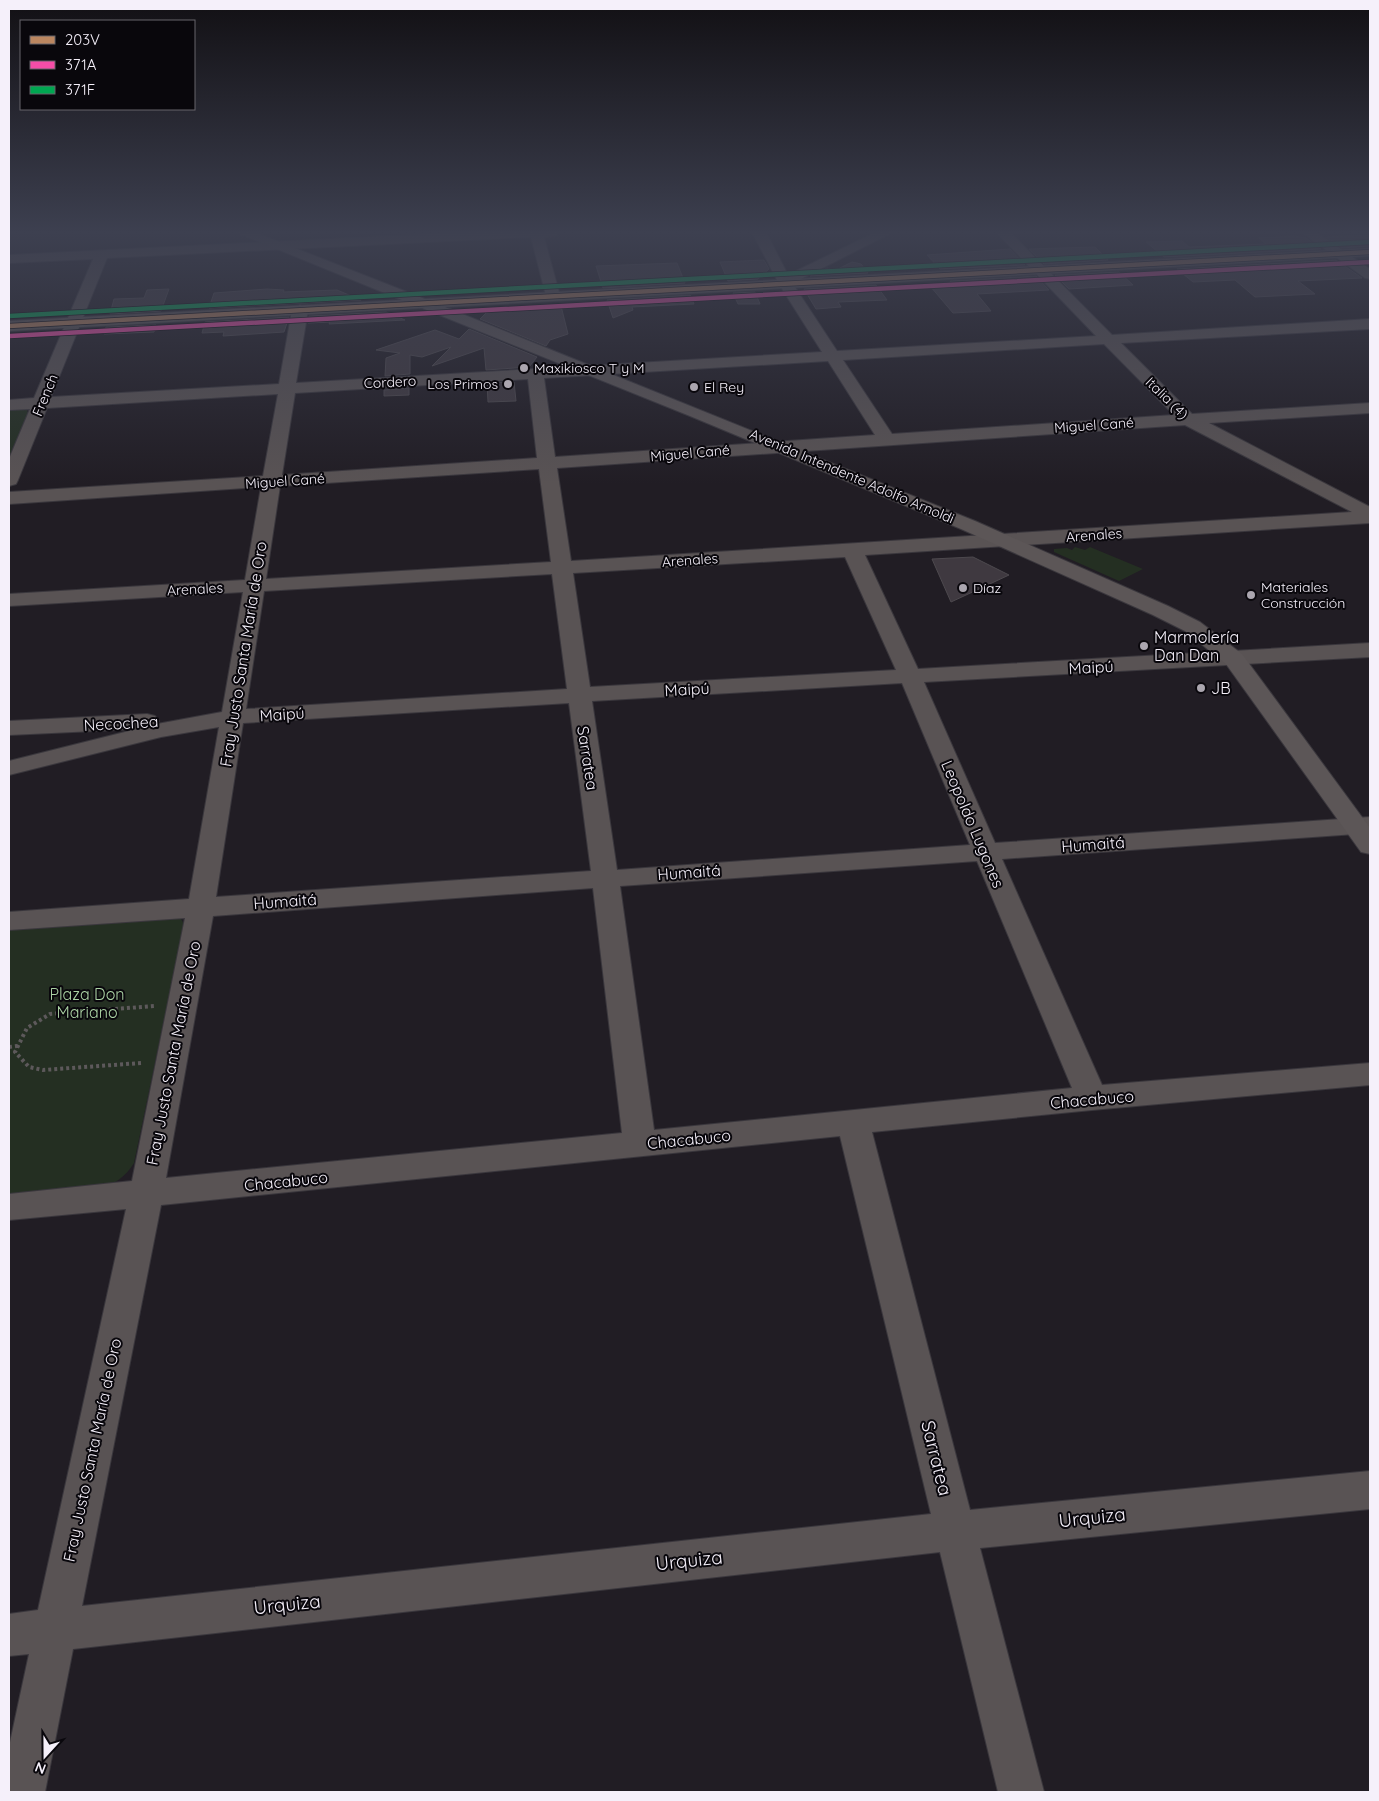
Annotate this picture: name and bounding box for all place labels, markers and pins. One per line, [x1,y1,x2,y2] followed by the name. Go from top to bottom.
[534,359,645,377] place label: Maxikiosco T y M
[518,362,530,374] marker: Maxikiosco T y M
[427,375,498,393] place label: Los Primos
[502,378,514,390] marker: Los Primos
[704,378,744,396] place label: El Rey
[688,381,700,393] marker: El Rey
[1261,578,1345,612] place label: Materiales Construcción
[973,579,1002,597] place label: Díaz
[957,582,969,594] marker: Díaz
[1245,589,1257,601] marker: Materiales Construcción
[1154,627,1239,665] place label: Marmolería Dan Dan
[1138,640,1150,652] marker: Marmolería Dan Dan
[1211,678,1231,698] place label: JB
[1195,682,1207,694] marker: JB

